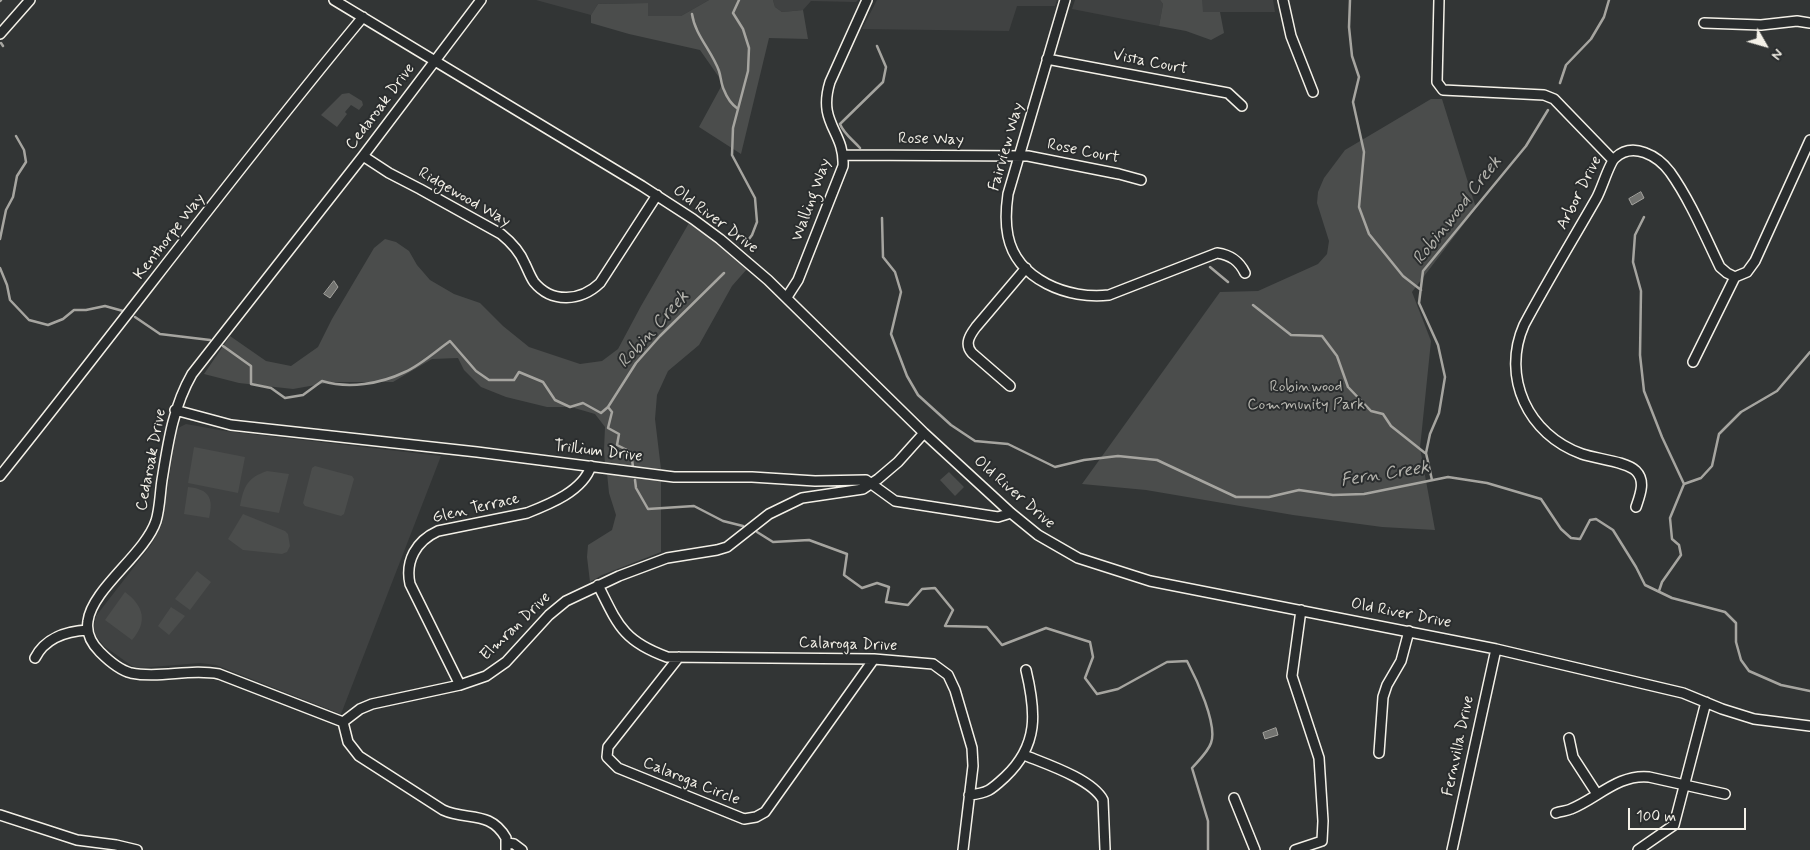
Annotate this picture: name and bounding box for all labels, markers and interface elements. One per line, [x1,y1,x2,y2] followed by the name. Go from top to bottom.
[1740,20,1790,70] north arrow
[1767,45,1787,63] text: N
[1111,46,1189,80] street label: Vista Court
[342,60,420,154] street label: Cedaroak Drive
[985,100,1029,194] street label: Fairview Way
[898,130,964,150] street label: Rose Way
[1045,136,1121,168] street label: Rose Court
[1409,152,1507,270] water label: Robinwood Creek
[1553,153,1607,233] street label: Arbor Drive
[788,156,836,244] street label: Walling Way
[414,164,514,232] street label: Ridgewood Way
[668,182,762,258] street label: Old River Drive
[130,190,210,284] street label: Kenthorpe Way
[614,287,694,373] water label: Robin Creek
[1247,378,1365,416] park label: Robinwood Community Park
[133,407,171,513] street label: Cedaroak Drive
[552,437,644,467] street label: Trillium Drive
[969,452,1059,534] street label: Old River Drive
[1339,457,1431,493] water label: Fern Creek
[431,490,521,528] street label: Glen Terrace
[477,589,555,665] street label: Elmran Drive
[1349,595,1453,633] street label: Old River Drive
[798,634,898,656] street label: Calaroga Drive
[1439,694,1479,798] street label: Fernvilla Drive
[640,754,742,810] street label: Calaroga Circle
[1630,798,1748,830] scale bar
[1636,807,1676,827] text: 100 m

